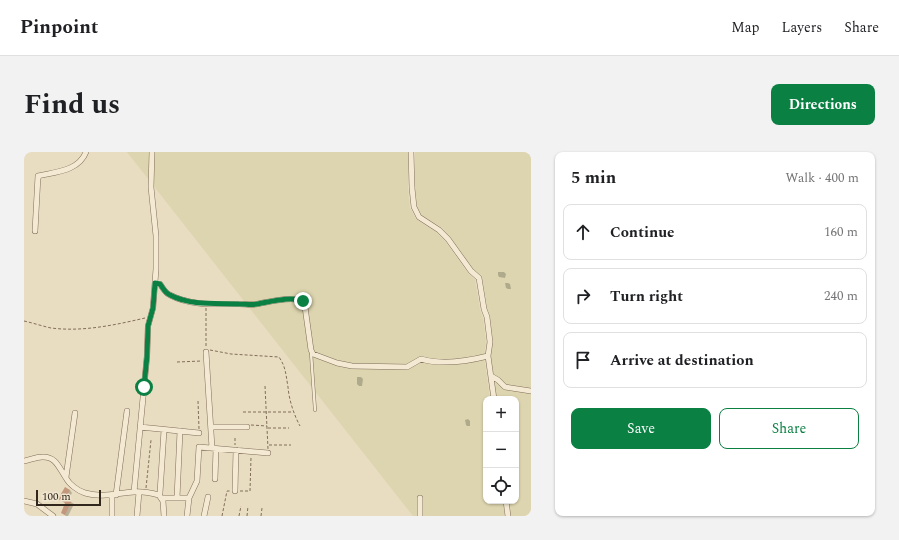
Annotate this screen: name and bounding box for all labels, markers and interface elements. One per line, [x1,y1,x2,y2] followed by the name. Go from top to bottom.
[20,13,98,42] text: Pinpoint
[731,17,760,38] text: Map
[782,17,822,38] text: Layers
[844,17,879,38] text: Share
[24,83,120,126] text: Find us
[771,84,875,125] button: Directions
[571,165,616,191] text: 5 min
[785,168,859,188] text: Walk · 400 m
[572,221,594,243] icon: ahead
[610,221,675,244] text: Continue
[824,222,858,242] text: 160 m
[572,285,594,307] icon: right
[610,285,683,308] text: Turn right
[824,286,858,306] text: 240 m
[294,292,312,310] route end
[572,349,594,371] icon: arrive
[610,349,754,372] text: Arrive at destination
[135,378,153,396] route start
[483,396,519,504] map controls
[483,396,519,432] button: +
[571,408,711,449] button: Save
[719,408,859,449] button: Share
[483,432,519,468] button: −
[483,468,519,504] button: locate
[36,488,101,507] scale bar
[42,488,71,505] text: 100 m

